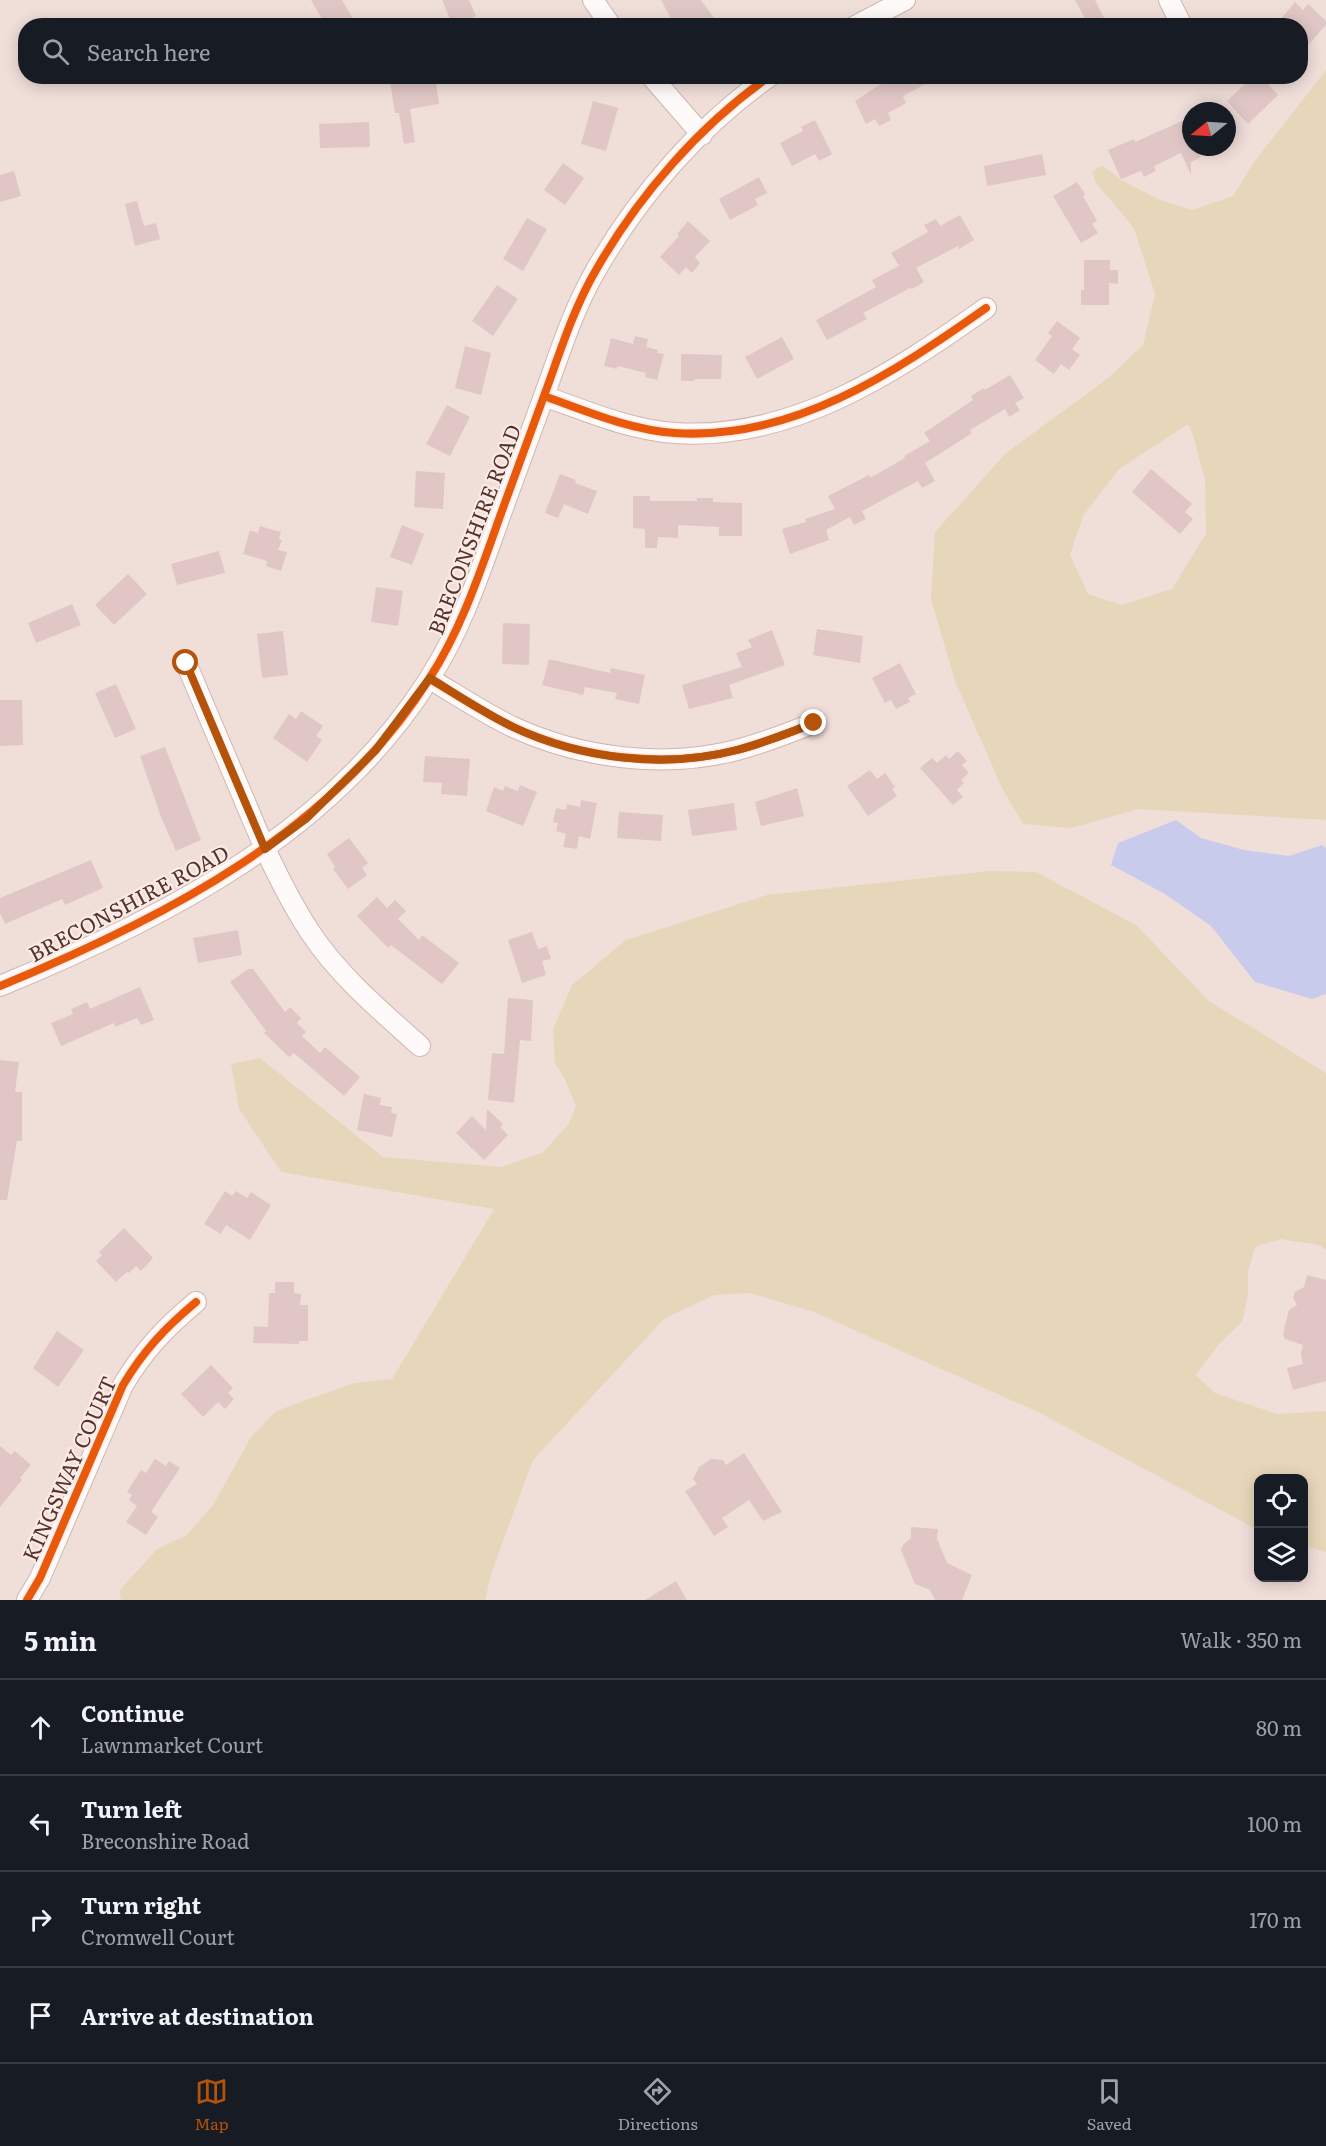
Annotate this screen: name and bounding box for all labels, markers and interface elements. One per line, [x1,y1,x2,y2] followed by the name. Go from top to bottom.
[18,18,1308,84] search box
[39,35,72,68] icon: search
[87,35,210,68] text: Search here
[1182,102,1236,156] north arrow
[419,419,527,639] street label: BRECONSHIRE ROAD
[172,649,198,675] route start
[800,709,826,735] route end
[22,836,234,968] street label: BRECONSHIRE ROAD
[13,1371,123,1565] street label: KINGSWAY COURT
[1254,1474,1308,1582] map controls
[1254,1474,1308,1528] button: locate
[1254,1528,1308,1582] button: layers
[24,1620,97,1659] text: 5 min
[1180,1624,1302,1654] text: Walk · 350 m
[81,1696,184,1729] text: Continue
[24,1711,57,1744] icon: ahead
[1256,1712,1302,1742] text: 80 m
[81,1729,263,1759] text: Lawnmarket Court
[81,1792,182,1825] text: Turn left
[24,1807,57,1840] icon: left
[1247,1808,1302,1838] text: 100 m
[81,1825,249,1855] text: Breconshire Road
[81,1888,201,1921] text: Turn right
[24,1903,57,1936] icon: right
[1249,1904,1302,1934] text: 170 m
[81,1921,235,1951] text: Cromwell Court
[24,1999,57,2032] icon: arrive
[81,1999,314,2032] text: Arrive at destination
[195,2075,229,2135] tab: Map
[618,2075,698,2135] tab: Directions
[1087,2075,1131,2135] tab: Saved

